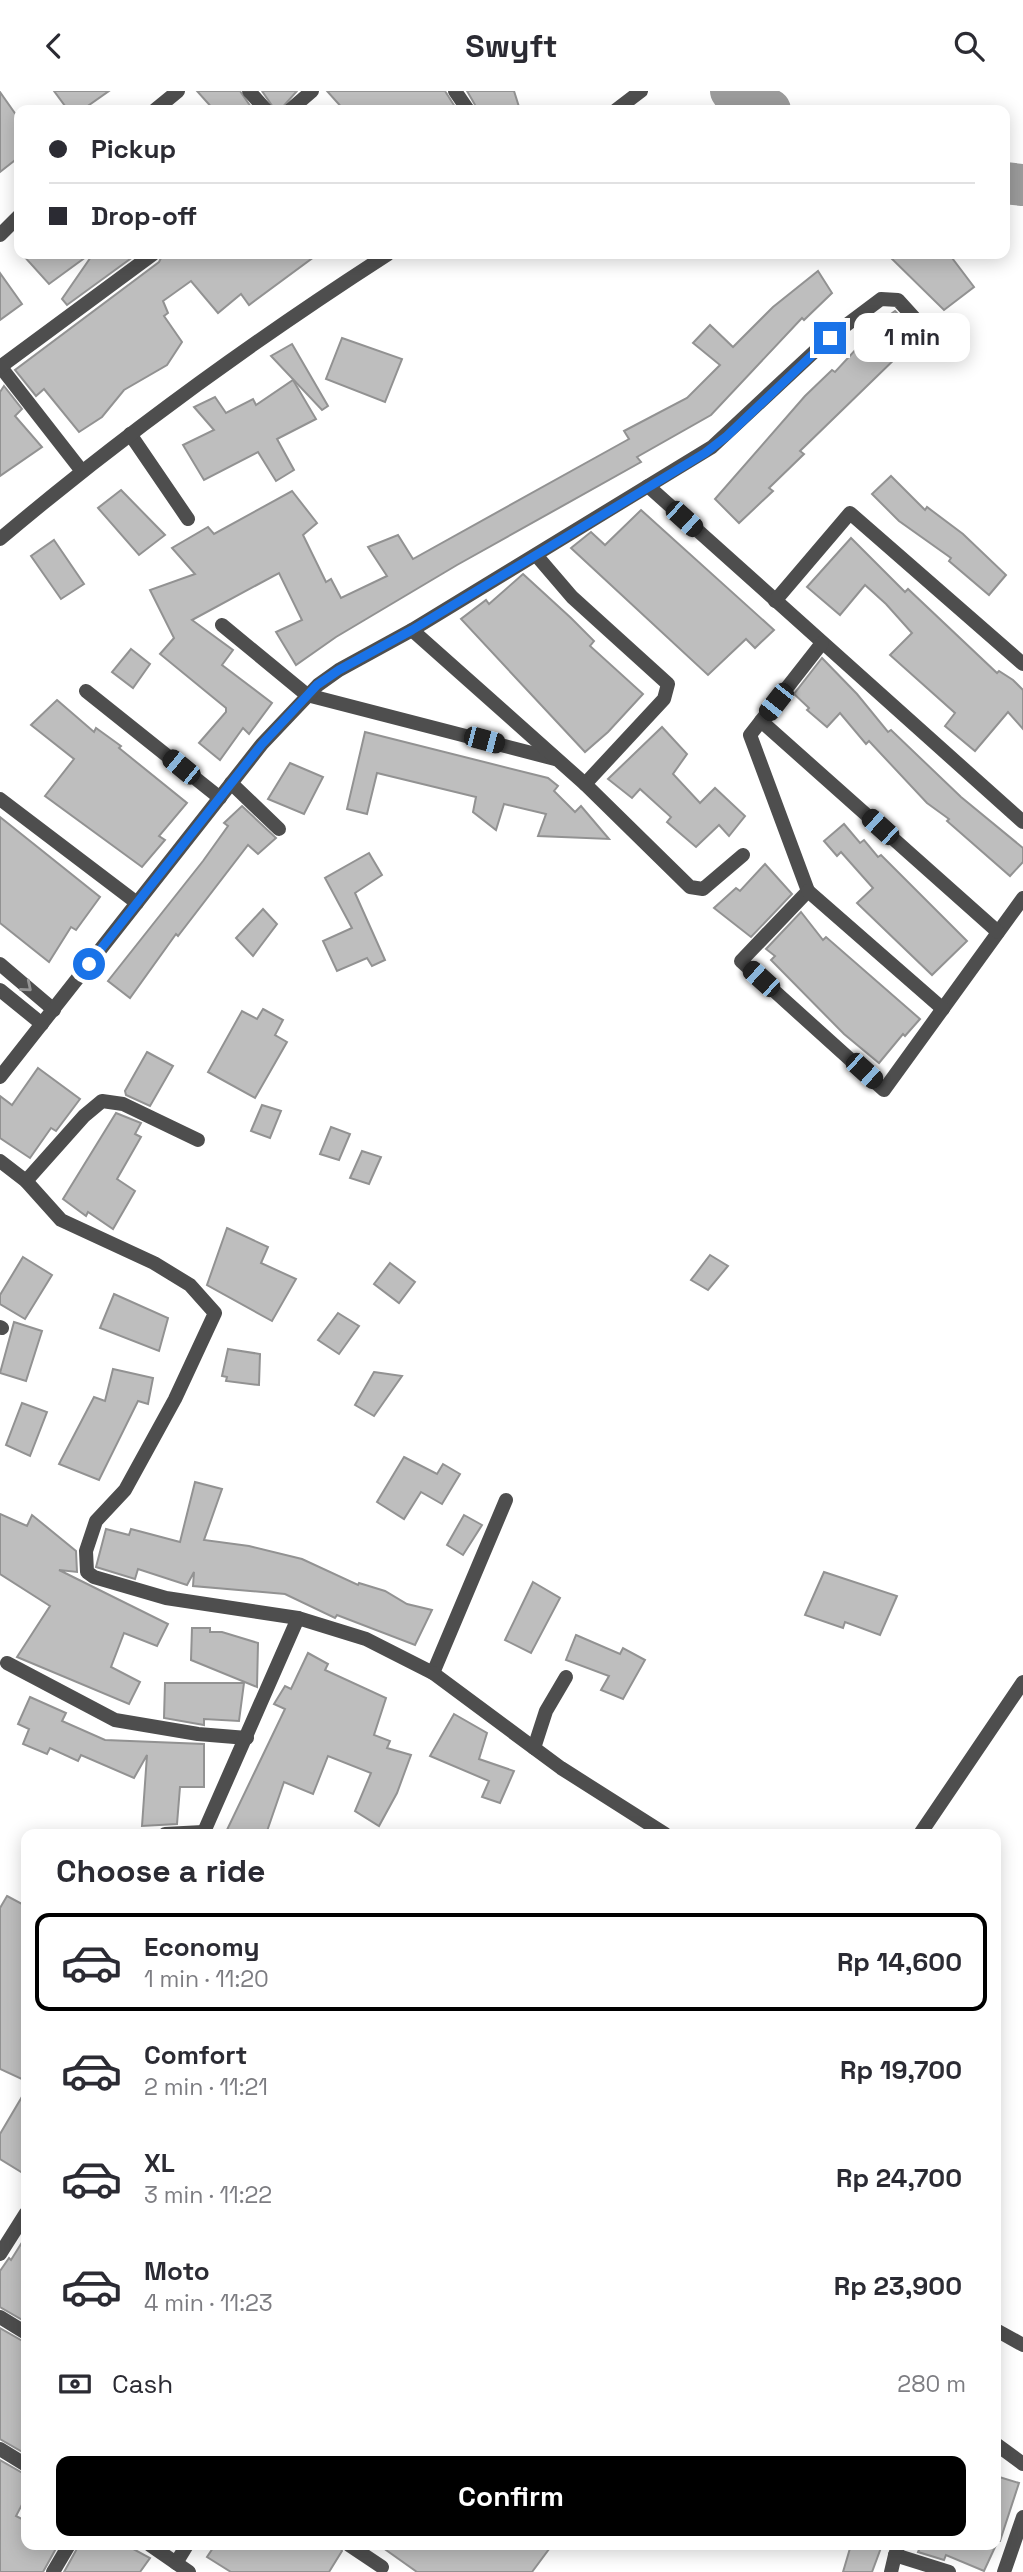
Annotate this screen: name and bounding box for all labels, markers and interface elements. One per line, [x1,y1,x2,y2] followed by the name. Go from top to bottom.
[465,26,558,66] text: Swyft
[35,27,73,65] icon: back
[950,27,988,65] icon: search
[91,132,176,166] text: Pickup
[91,199,197,233] text: Drop-off
[854,313,970,363] callout: 1 min
[814,322,846,354] route end
[884,322,940,352] text: 1 min
[662,497,707,541] car
[755,679,798,725] car
[461,724,508,756] car
[159,746,204,788] car
[858,805,903,849] car
[73,948,105,980] route start
[739,957,784,1001] car
[19,979,32,991] one-way arrow
[842,1049,887,1093] car
[56,1851,266,1891] text: Choose a ride
[144,1930,260,1964] text: Economy
[60,1931,123,1994] icon: car
[837,1945,962,1979] text: Rp 14,600
[144,1964,269,1994] text: 1 min · 11:20
[144,2038,247,2072] text: Comfort
[60,2039,123,2102] icon: car
[840,2053,962,2087] text: Rp 19,700
[144,2072,268,2102] text: 2 min · 11:21
[144,2146,175,2180] text: XL
[60,2147,123,2210] icon: car
[836,2161,962,2195] text: Rp 24,700
[144,2180,272,2210] text: 3 min · 11:22
[144,2254,210,2288] text: Moto
[60,2255,123,2318] icon: car
[834,2269,962,2303] text: Rp 23,900
[144,2288,273,2318] text: 4 min · 11:23
[56,2365,94,2403] icon: cash
[112,2367,173,2401] text: Cash
[897,2369,966,2399] text: 280 m
[56,2456,966,2536] button: Confirm

